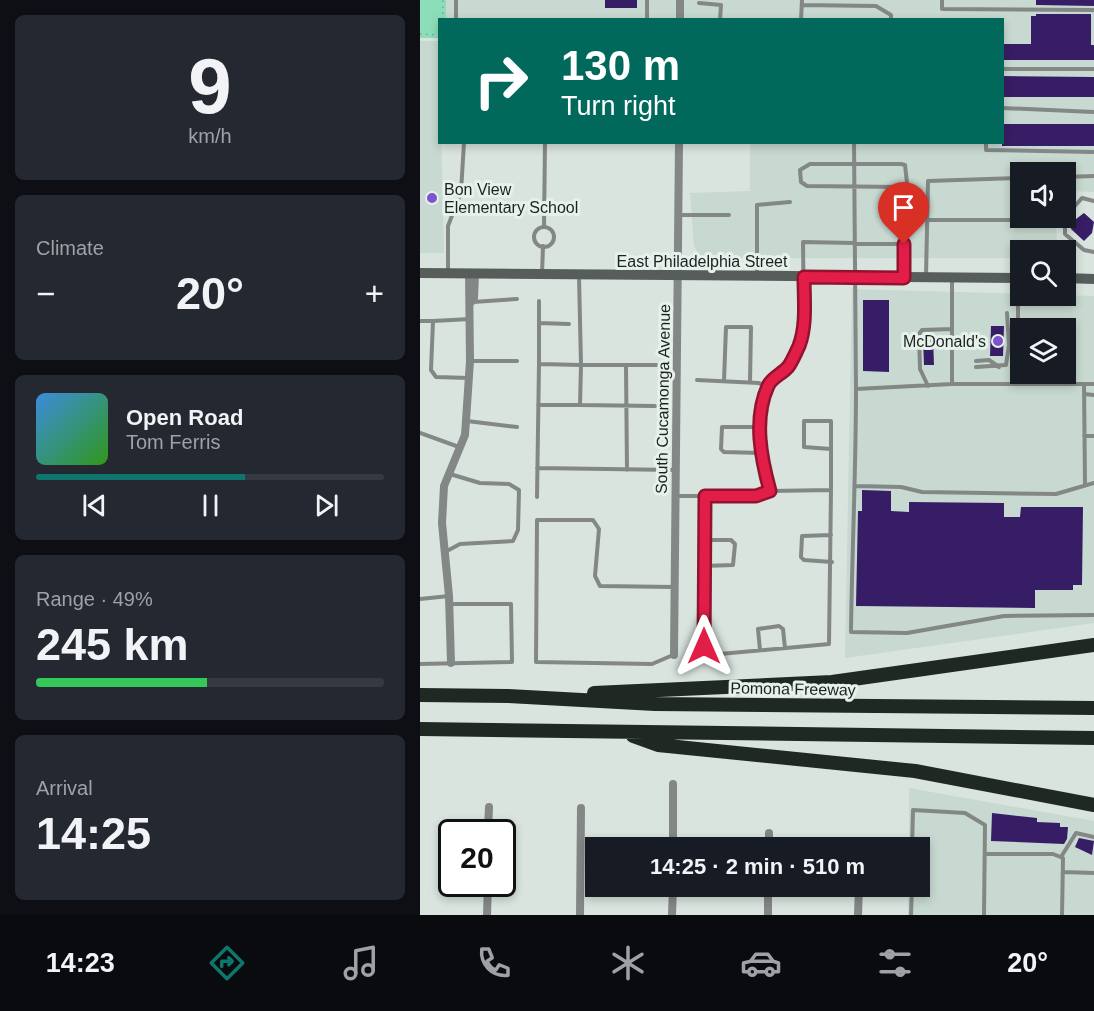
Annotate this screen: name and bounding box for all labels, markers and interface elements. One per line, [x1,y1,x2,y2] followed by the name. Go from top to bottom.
[188,42,232,130] text: 9
[462,42,540,120] icon: right
[561,42,680,89] text: 130 m
[561,91,676,121] text: Turn right
[188,125,232,147] text: km/h
[1010,162,1076,384] map controls
[1010,162,1076,228] button: sound
[444,181,578,216] place label: Bon View Elementary School
[878,182,929,244] pin
[425,191,439,205] marker: Bon View Elementary School
[887,191,920,224] icon: arrive
[36,237,104,259] text: Climate
[1010,240,1076,306] button: search
[617,253,788,270] street label: East Philadelphia Street
[176,268,244,319] text: 20°
[36,275,55,312] text: −
[365,275,384,312] text: +
[653,304,673,494] street label: South Cucamonga Avenue
[1010,318,1076,384] button: layers
[903,333,986,350] place label: McDonald's
[991,334,1005,348] marker: McDonald's
[126,405,243,430] text: Open Road
[126,431,220,453] text: Tom Ferris
[78,489,111,522] icon: previous
[194,489,227,522] icon: pause
[310,489,343,522] icon: next
[36,588,153,610] text: Range · 49%
[672,614,736,678] position arrow
[36,619,189,670] text: 245 km
[730,679,856,699] street label: Pomona Freeway
[36,777,93,799] text: Arrival
[36,808,151,859] text: 14:25
[438,819,516,897] speed limit sign: 20
[650,854,865,879] text: 14:25 · 2 min · 510 m
[206,942,248,984] icon: directions
[340,942,382,984] icon: music
[473,942,515,984] icon: phone
[607,942,649,984] icon: climate
[740,942,782,984] icon: car
[874,942,916,984] icon: filters
[46,948,115,978] text: 14:23
[1007,948,1048,978] text: 20°

